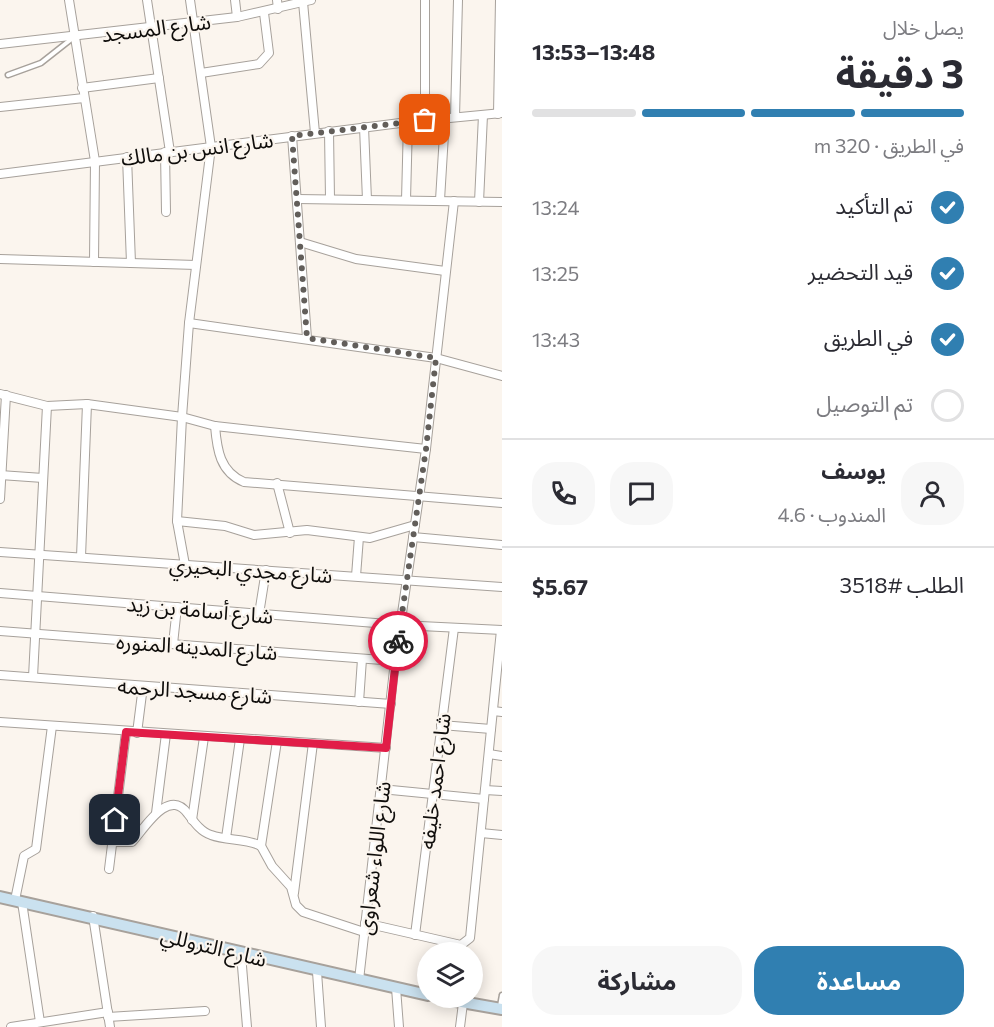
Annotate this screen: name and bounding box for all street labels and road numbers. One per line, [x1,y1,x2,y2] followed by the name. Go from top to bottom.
[100,8,213,50] street label: شارع المسجد
[119,126,275,174] street label: شارع انس بن مالك
[168,551,334,592] street label: شارع مجدي البحيري
[125,590,274,632] street label: شارع أسامة بن زيد
[115,628,278,668] street label: شارع المدينه المنوره
[117,672,273,712] street label: شارع مسجد الرحمه
[413,712,459,851] street label: شارع احمد خليفه
[351,780,399,937] street label: شارع اللواء شعراوى
[157,921,270,976] street label: شارع التروللي

